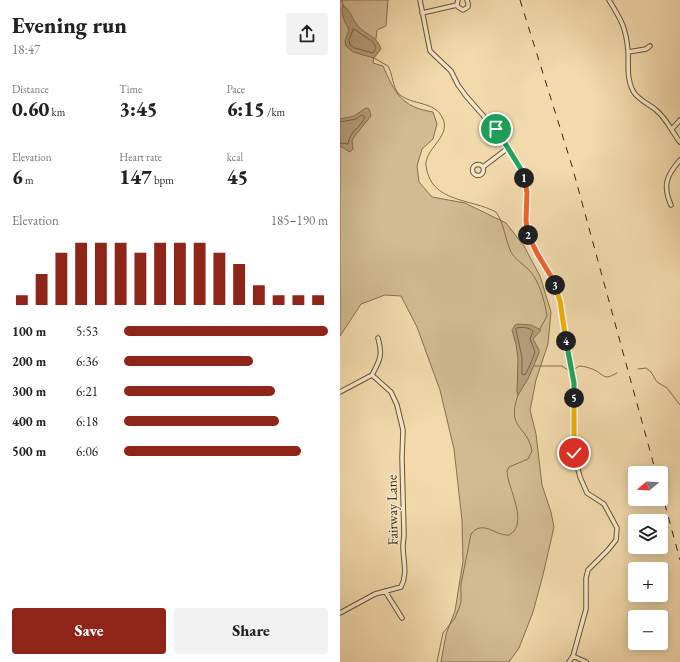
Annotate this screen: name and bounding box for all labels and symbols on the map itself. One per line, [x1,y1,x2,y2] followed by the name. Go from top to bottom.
[479,112,513,146] pin
[514,168,534,188] pin: 1
[518,225,538,245] pin: 2
[545,275,565,295] pin: 3
[556,331,576,351] pin: 4
[564,388,584,408] pin: 5
[557,436,591,470] pin
[628,466,668,506] north arrow
[382,474,402,546] street label: Fairway Lane

